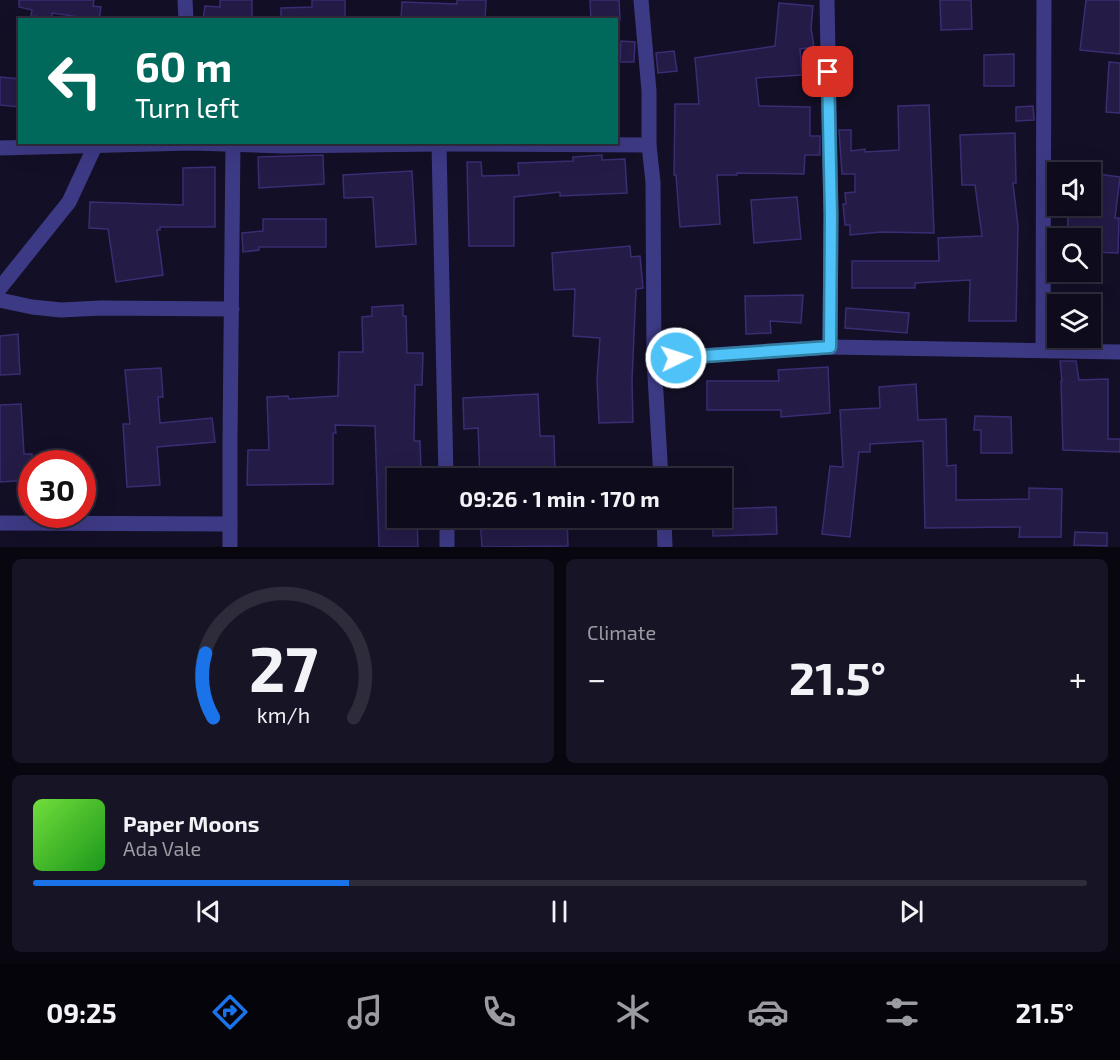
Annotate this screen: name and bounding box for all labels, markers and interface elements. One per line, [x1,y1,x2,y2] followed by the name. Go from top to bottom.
[135,40,232,90] text: 60 m
[36,42,114,120] icon: left
[802,46,853,97] pin
[811,55,844,88] icon: arrive
[135,91,239,123] text: Turn left
[1047,162,1101,348] map controls
[1047,162,1101,216] button: sound
[1047,228,1101,282] button: search
[1047,294,1101,348] button: layers
[644,326,708,390] position arrow
[18,450,96,528] speed limit sign: 30
[459,485,660,511] text: 09:26 · 1 min · 170 m
[587,620,656,644] text: Climate
[248,630,318,705] text: 27
[789,650,886,704] text: 21.5°
[587,658,606,698] text: −
[1069,658,1087,698] text: +
[256,702,310,727] text: km/h
[123,810,259,836] text: Paper Moons
[123,836,201,860] text: Ada Vale
[192,895,225,928] icon: previous
[543,895,576,928] icon: pause
[895,895,928,928] icon: next
[209,991,251,1033] icon: directions
[344,991,386,1033] icon: music
[478,991,520,1033] icon: phone
[612,991,654,1033] icon: climate
[747,991,789,1033] icon: car
[881,991,923,1033] icon: filters
[46,996,117,1028] text: 09:25
[1016,996,1074,1028] text: 21.5°

